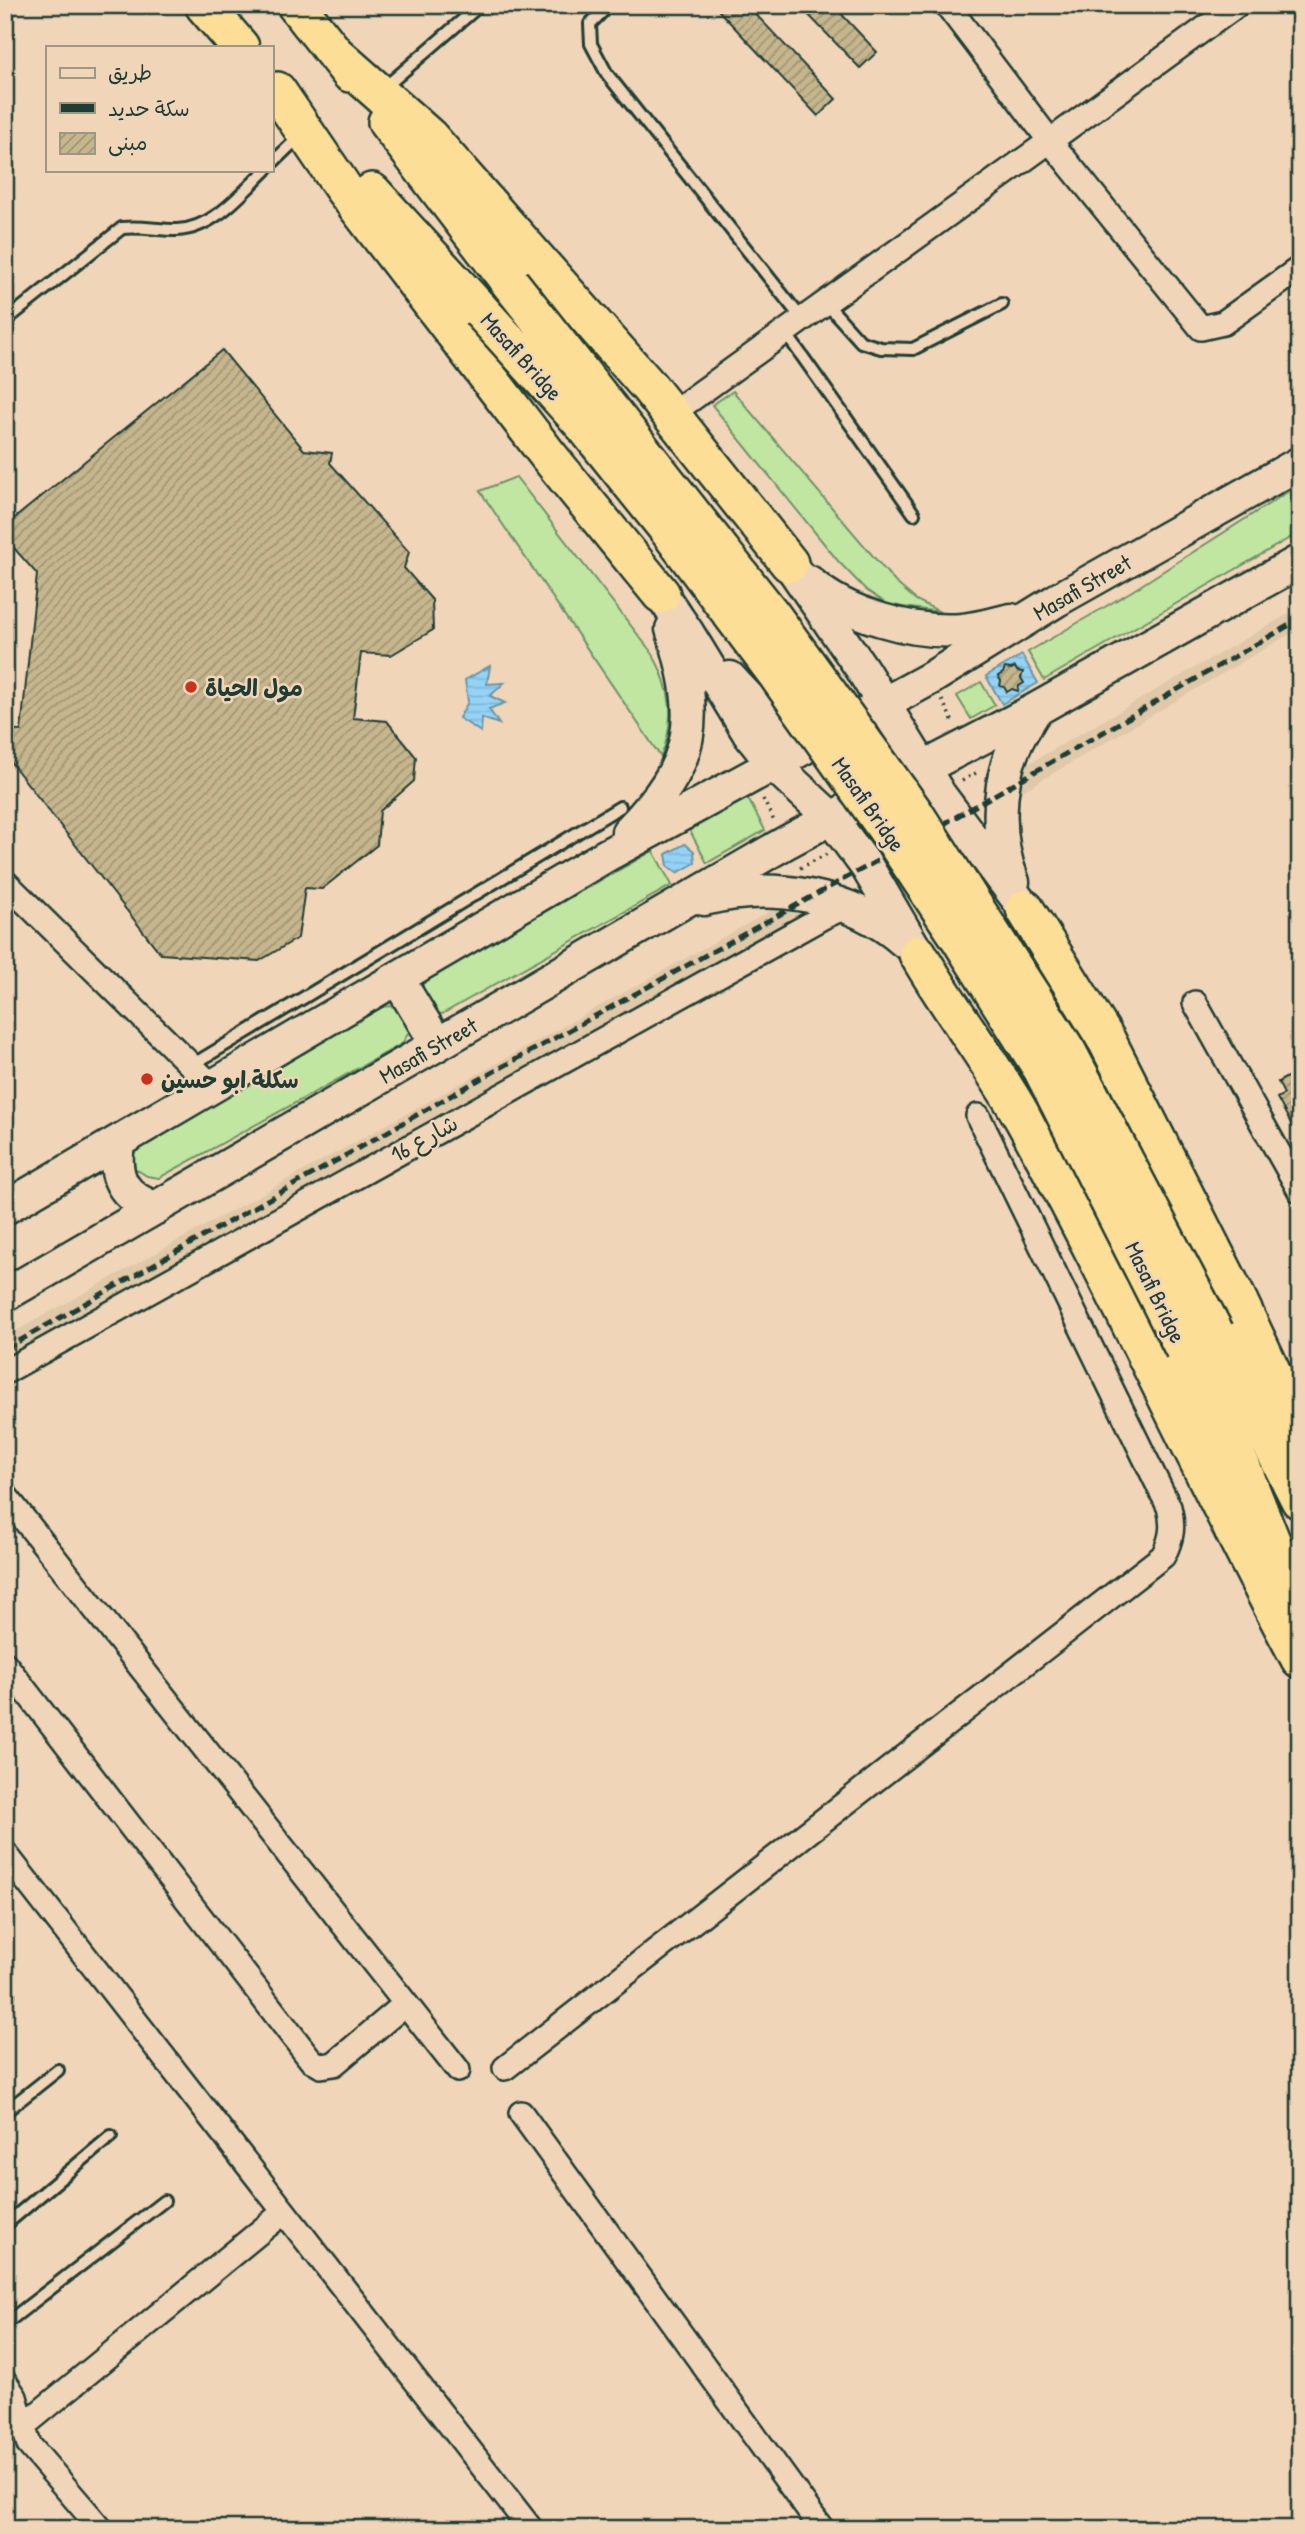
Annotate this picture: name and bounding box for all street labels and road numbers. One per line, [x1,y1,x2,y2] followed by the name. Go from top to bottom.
[474,305,570,407] street label: Masafi Bridge
[1027,546,1138,628] street label: Masafi Street
[825,750,913,858] street label: Masafi Bridge
[373,1009,484,1091] street label: Masafi Street
[385,1107,464,1170] street label: شارع 16
[1118,1236,1194,1348] street label: Masafi Bridge

